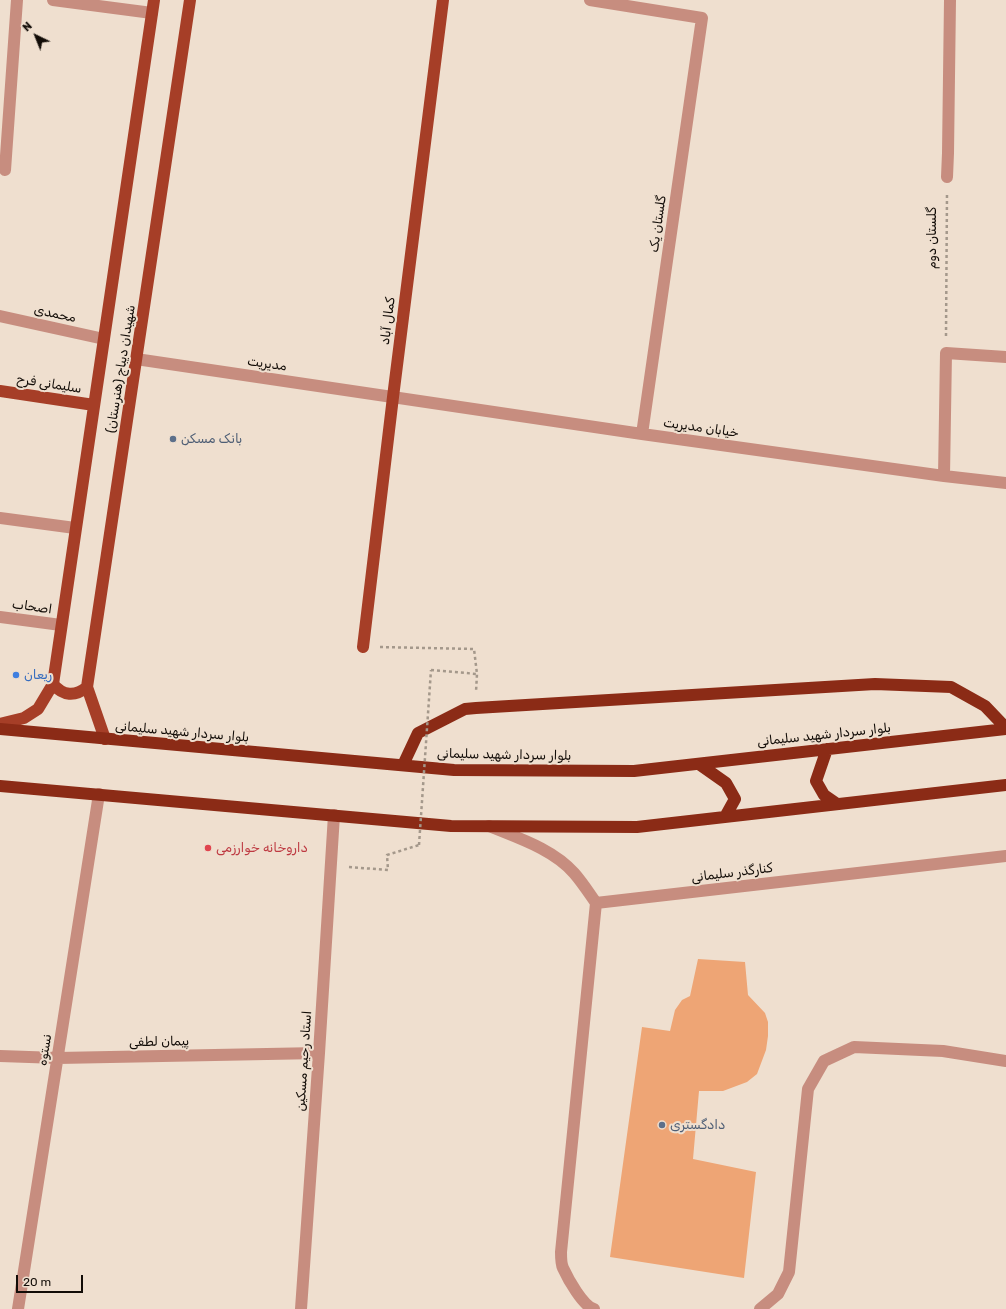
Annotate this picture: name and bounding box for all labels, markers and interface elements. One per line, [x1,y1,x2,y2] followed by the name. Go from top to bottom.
[16,16,56,56] north arrow
[20,19,35,34] text: N
[646,195,670,253] street label: گلستان یک
[924,207,940,269] street label: گلستان دوم
[377,296,399,346] street label: کمال آباد
[32,302,78,326] street label: محمدی
[103,304,139,434] street label: شهیدان دیباج (هنرستان)
[246,354,288,374] street label: مدیریت
[15,371,83,397] street label: سلیمانی فرح
[662,415,740,441] street label: خیابان مدیریت
[181,431,242,447] place label: بانک مسکن
[168,434,178,444] marker: بانک مسکن
[11,596,53,618] street label: اصحاب
[24,667,52,683] place label: ریعان
[11,670,21,680] marker: ریعان
[114,718,250,746] street label: بلوار سردار شهید سلیمانی
[756,720,892,750] street label: بلوار سردار شهید سلیمانی
[437,746,571,764] street label: بلوار سردار شهید سلیمانی
[216,840,308,856] place label: داروخانه خوارزمی
[203,843,213,853] marker: داروخانه خوارزمی
[690,860,774,886] street label: کنارگذر سلیمانی
[293,1010,315,1112] street label: استاد رحیم مسکین
[35,1033,55,1067] street label: نستوه
[129,1034,189,1050] street label: پیمان لطفی
[670,1117,725,1133] place label: دادگستری
[657,1120,667,1130] marker: دادگستری
[18,1267,85,1293] scale bar
[23,1275,51,1289] text: 20 m

